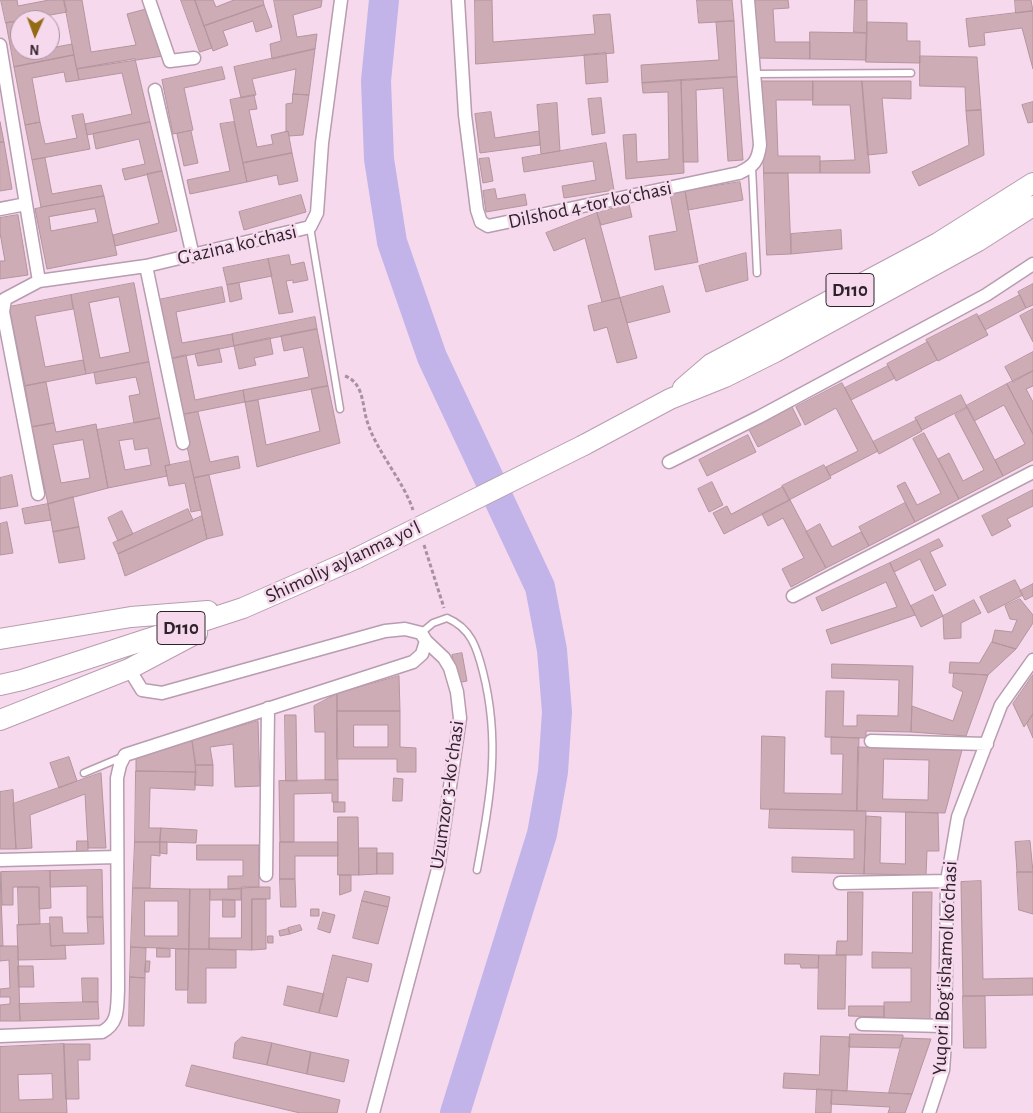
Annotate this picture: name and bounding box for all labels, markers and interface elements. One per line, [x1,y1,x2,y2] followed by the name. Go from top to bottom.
[10,10,60,60] north arrow
[29,42,40,56] text: N
[506,176,674,234] street label: Dilshod 4-tor koʻchasi
[175,220,299,270] street label: Gʻazina koʻchasi
[826,274,874,306] road number: D110
[262,516,424,608] street label: Shimoliy aylanma yoʻl
[157,612,205,644] road number: D110
[425,719,469,871] street label: Uzumzor 3-koʻchasi
[927,860,963,1076] street label: Yuqori Bogʻishamol koʻchasi

